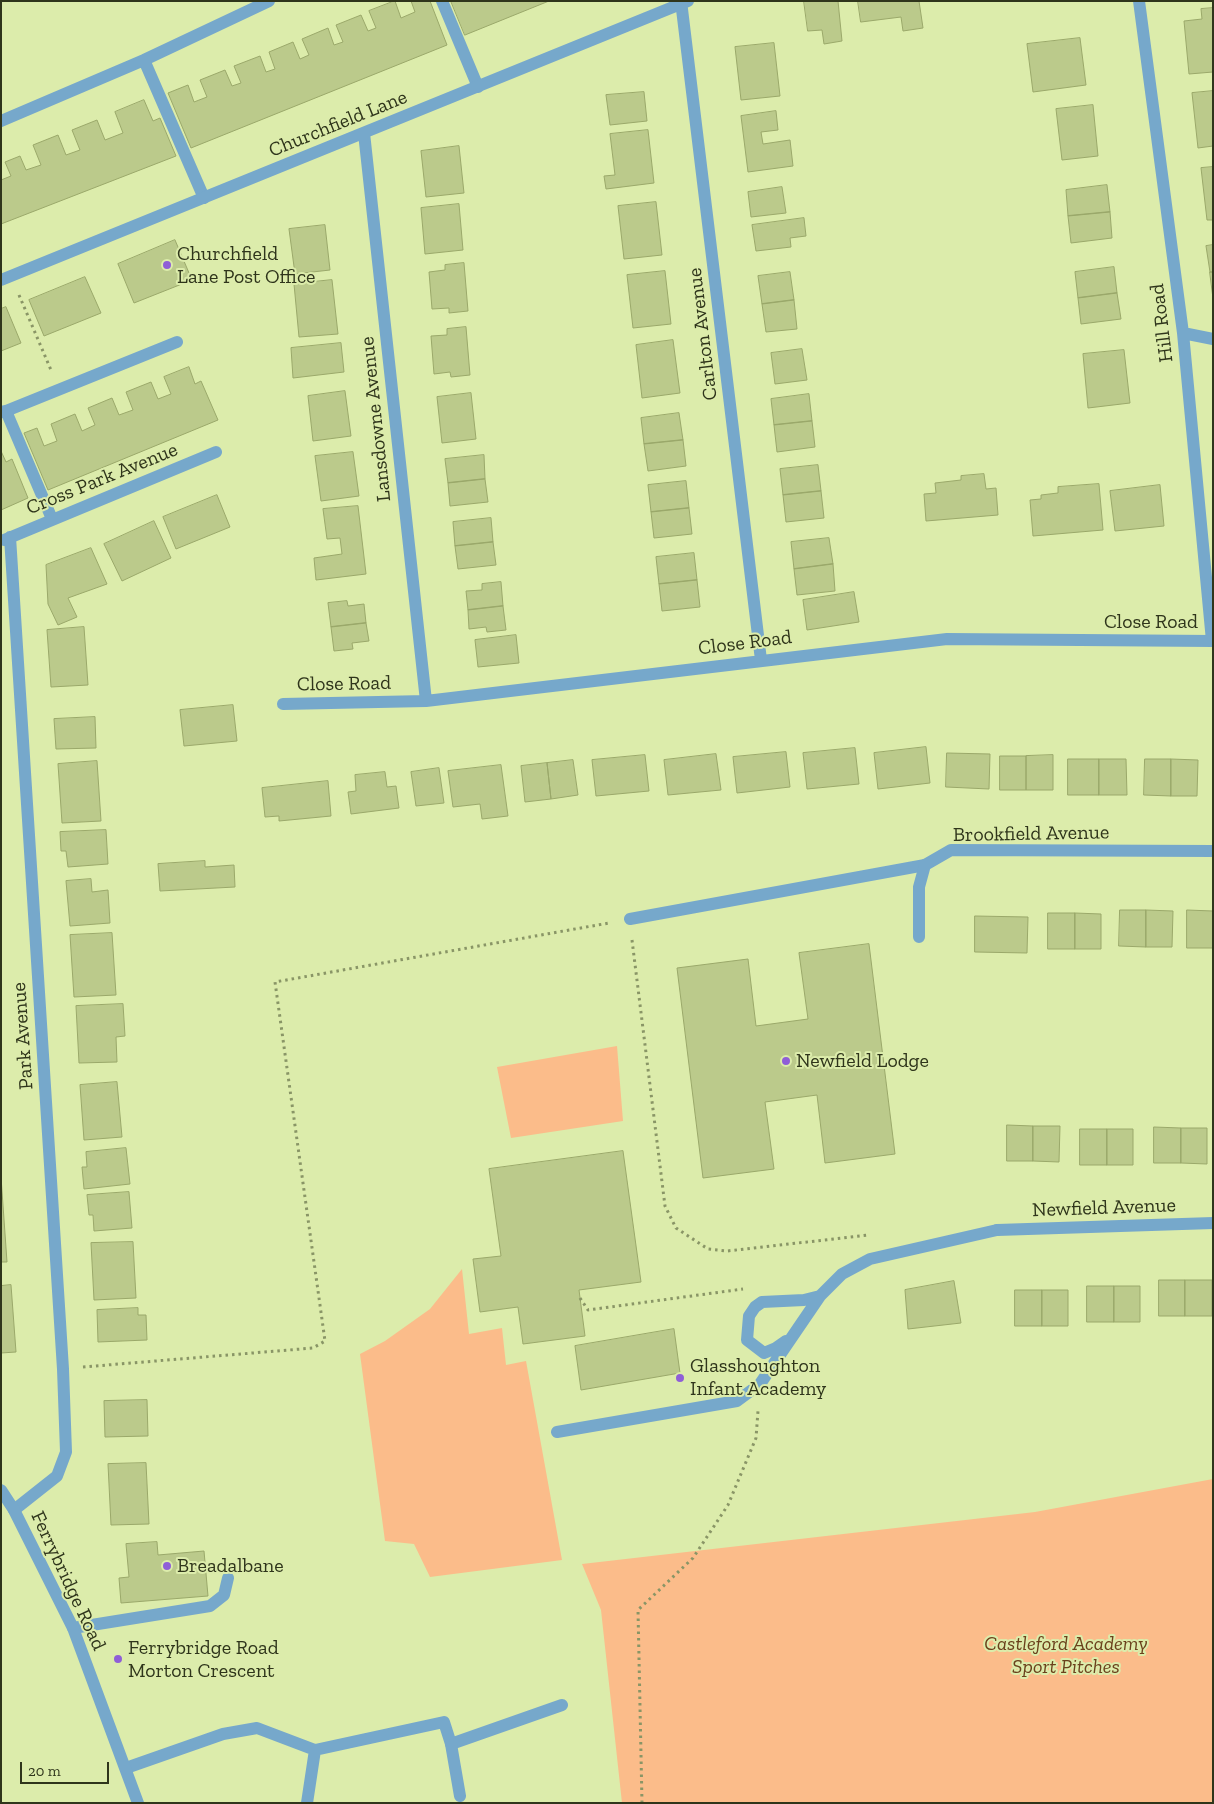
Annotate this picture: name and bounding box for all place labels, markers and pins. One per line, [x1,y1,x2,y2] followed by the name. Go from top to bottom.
[177,242,316,289] place label: Churchfield Lane Post Office
[161,259,173,271] marker: Churchfield Lane Post Office
[796,1049,929,1073] place label: Newfield Lodge
[780,1055,792,1067] marker: Newfield Lodge
[690,1354,826,1401] place label: Glasshoughton Infant Academy
[674,1372,686,1384] marker: Glasshoughton Infant Academy
[177,1554,284,1578] place label: Breadalbane
[161,1560,173,1572] marker: Breadalbane
[128,1636,279,1683] place label: Ferrybridge Road Morton Crescent
[112,1653,124,1665] marker: Ferrybridge Road Morton Crescent

